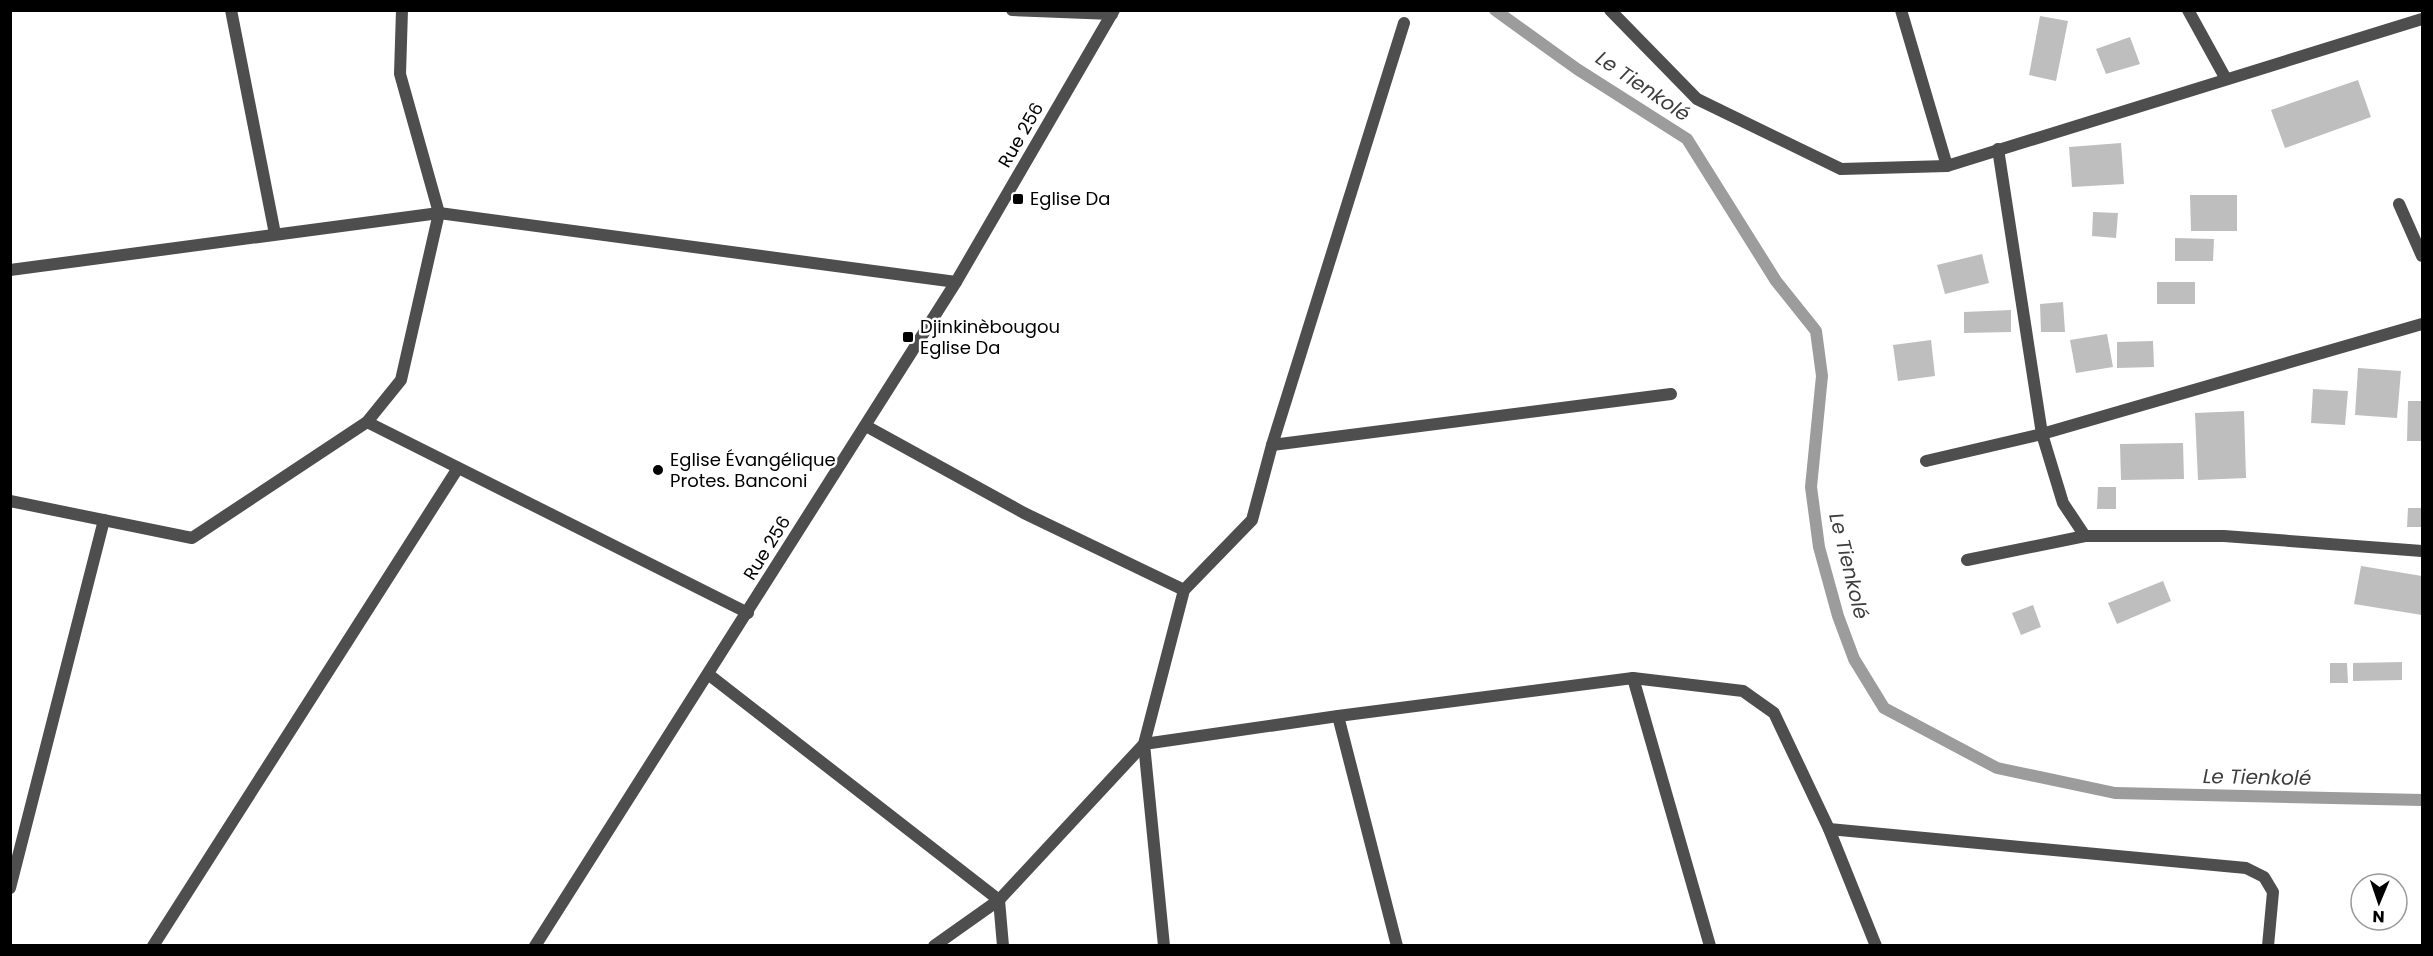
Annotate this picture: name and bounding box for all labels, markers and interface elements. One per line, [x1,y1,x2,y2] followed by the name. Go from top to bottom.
[1590,44,1696,128] water label: Le Tienkolé
[992,98,1049,172] street label: Rue 256
[1030,186,1111,211] place label: Eglise Da
[1011,192,1025,206] marker: Eglise Da
[920,314,1060,360] place label: Djinkinèbougou Eglise Da
[901,330,915,344] marker: Djinkinèbougou Eglise Da
[670,447,836,493] place label: Eglise Évangélique Protes. Banconi
[651,463,665,477] marker: Eglise Évangélique Protes. Banconi
[1822,510,1876,622] water label: Le Tienkolé
[737,511,796,585] street label: Rue 256
[2203,762,2311,792] water label: Le Tienkolé
[2349,872,2409,932] north arrow
[2372,905,2385,928] text: N

